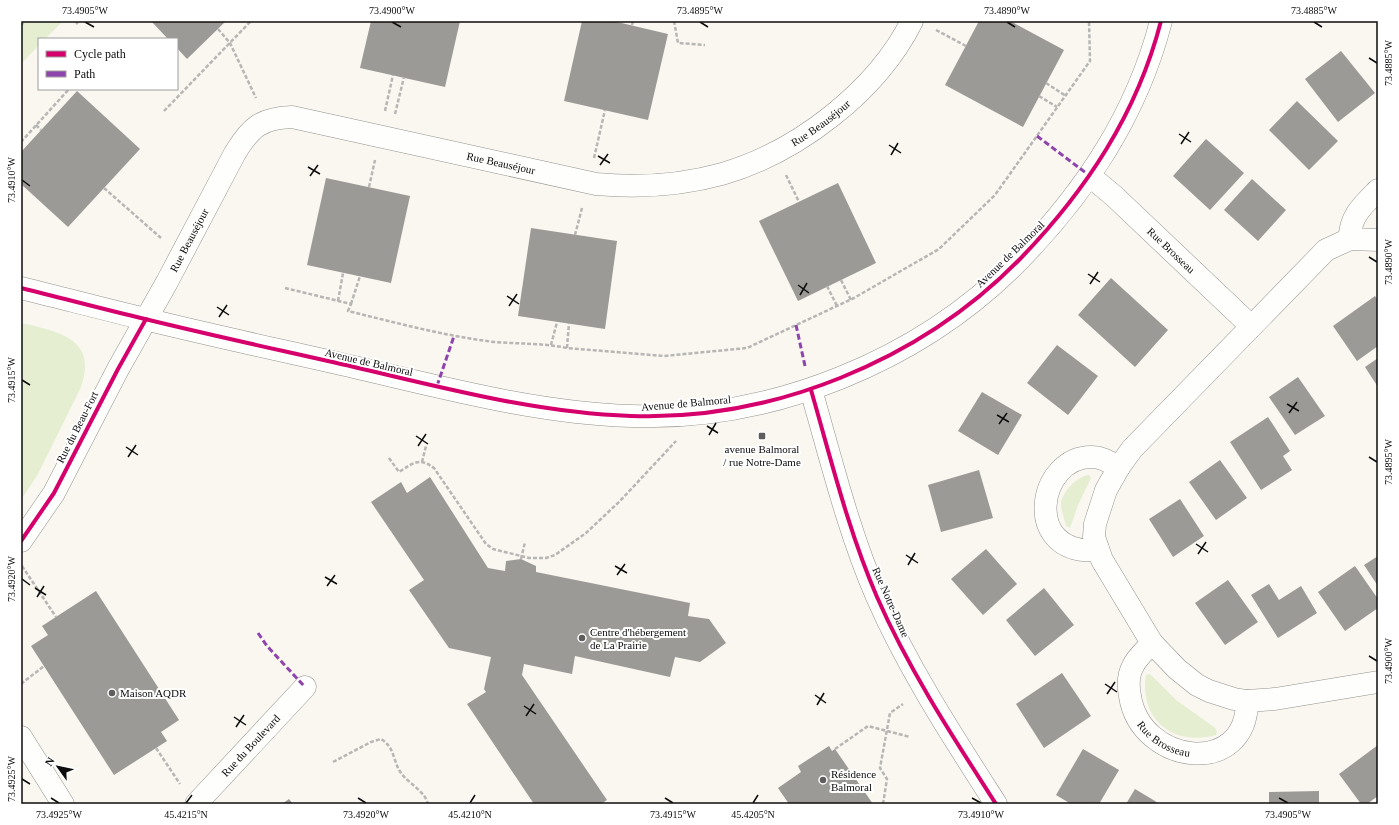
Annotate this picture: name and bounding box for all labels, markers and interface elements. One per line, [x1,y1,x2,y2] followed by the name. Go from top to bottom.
[62,5,109,16] text: 73.4905°W
[369,5,416,16] text: 73.4900°W
[677,5,724,16] text: 73.4895°W
[984,5,1031,16] text: 73.4890°W
[1291,5,1338,16] text: 73.4885°W
[38,38,178,90] legend
[1383,39,1394,86] text: 73.4885°W
[74,47,126,61] text: Cycle path
[74,67,95,81] text: Path
[789,97,853,148] street label: Rue Beauséjour
[465,150,537,177] street label: Rue Beauséjour
[6,156,17,203] text: 73.4910°W
[167,206,211,274] street label: Rue Beauséjour
[973,218,1047,290] street label: Avenue de Balmoral
[1145,225,1198,276] street label: Rue Brosseau
[1383,238,1394,285] text: 73.4890°W
[324,346,414,378] street label: Avenue de Balmoral
[6,356,17,403] text: 73.4915°W
[54,389,100,465] street label: Rue du Beau-Fort
[641,393,731,413] street label: Avenue de Balmoral
[757,431,767,441] marker: avenue Balmoral / rue Notre-Dame
[1383,438,1394,485] text: 73.4895°W
[723,443,801,468] place label: avenue Balmoral / rue Notre-Dame
[6,555,17,602] text: 73.4920°W
[870,565,912,639] street label: Rue Notre-Dame
[590,626,686,651] place label: Centre d'hébergement de La Prairie
[577,633,587,643] marker: Centre d'hébergement de La Prairie
[1383,637,1394,684] text: 73.4900°W
[120,687,187,699] place label: Maison AQDR
[107,688,117,698] marker: Maison AQDR
[219,712,283,779] street label: Rue du Boulevard
[1135,718,1191,759] street label: Rue Brosseau
[38,747,78,787] north arrow
[6,755,17,802] text: 73.4925°W
[42,755,57,768] text: N
[831,768,876,793] place label: Résidence Balmoral
[818,775,828,785] marker: Résidence Balmoral
[36,809,83,820] text: 73.4925°W
[164,809,208,820] text: 45.4215°N
[343,809,390,820] text: 73.4920°W
[448,809,492,820] text: 45.4210°N
[650,809,697,820] text: 73.4915°W
[731,809,775,820] text: 45.4205°N
[958,809,1005,820] text: 73.4910°W
[1265,809,1312,820] text: 73.4905°W

